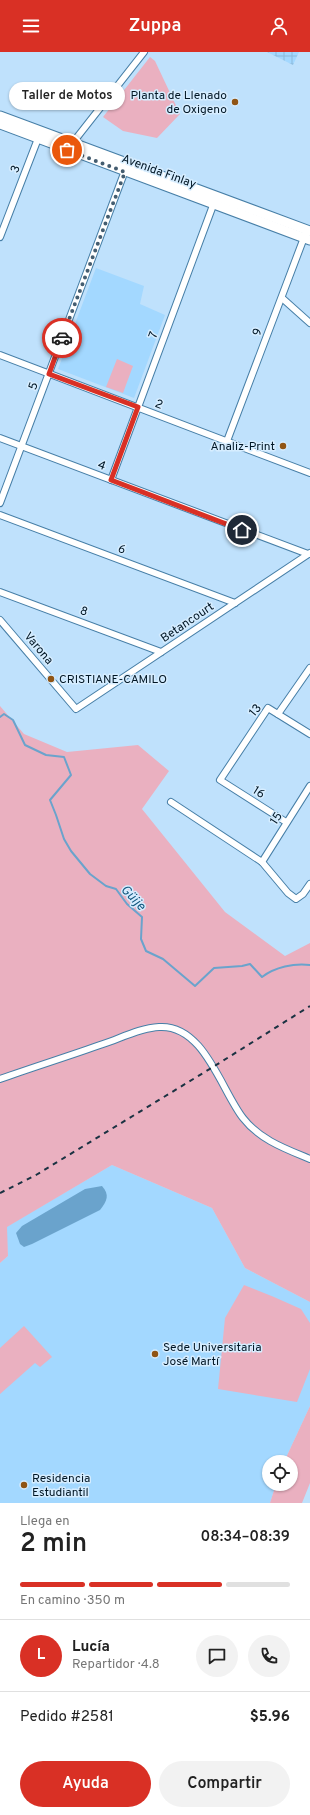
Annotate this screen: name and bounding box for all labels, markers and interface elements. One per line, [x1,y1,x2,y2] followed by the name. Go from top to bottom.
[20,15,42,37] icon: menu
[129,15,181,38] text: Zuppa
[268,15,290,37] icon: person
[9,82,125,110] callout: Taller de Motos
[22,88,112,104] text: Taller de Motos
[131,88,227,118] place label: Planta de Llenado de Oxigeno
[230,97,240,107] marker: Planta de Llenado de Oxigeno
[50,133,84,167] pin
[56,139,78,161] icon: bag
[119,151,198,193] street label: Avenida Finlay
[7,163,25,176] street label: 3
[42,318,82,358] courier
[249,326,267,339] street label: 9
[51,327,73,349] icon: car
[145,330,163,341] street label: 7
[25,380,43,393] street label: 5
[152,396,165,414] street label: 2
[211,439,275,455] place label: Analiz-Print
[278,441,288,451] marker: Analiz-Print
[95,457,108,475] street label: 4
[225,513,259,547] pin
[231,519,253,541] icon: home
[116,541,128,559] street label: 6
[158,599,217,647] street label: Betancourt
[77,603,90,621] street label: 8
[20,629,56,668] street label: Varona
[59,672,167,688] place label: CRISTIANE-CAMILO
[46,674,56,684] marker: CRISTIANE-CAMILO
[246,701,266,720] street label: 13
[249,783,268,803] street label: 16
[267,809,287,828] street label: 15
[117,882,149,915] water label: Güije
[163,1340,261,1370] place label: Sede Universitaria José Martí
[150,1349,160,1359] marker: Sede Universitaria José Martí
[262,1455,298,1491] map controls
[262,1455,298,1491] button: locate
[32,1471,90,1501] place label: Residencia Estudiantil
[19,1480,29,1490] marker: Residencia Estudiantil
[20,1514,70,1530] text: Llega en
[20,1528,87,1561] text: 2 min
[201,1528,290,1547] text: 08:34–08:39
[20,1593,125,1609] text: En camino · 350 m
[196,1635,238,1677] button: chat
[248,1635,290,1677] button: phone
[72,1638,110,1657] text: Lucía
[37,1646,45,1665] text: L
[72,1657,160,1673] text: Repartidor · 4.8
[20,1708,114,1727] text: Pedido #2581
[250,1708,290,1727] text: $5.96
[20,1761,151,1807] button: Ayuda
[159,1761,290,1807] button: Compartir

